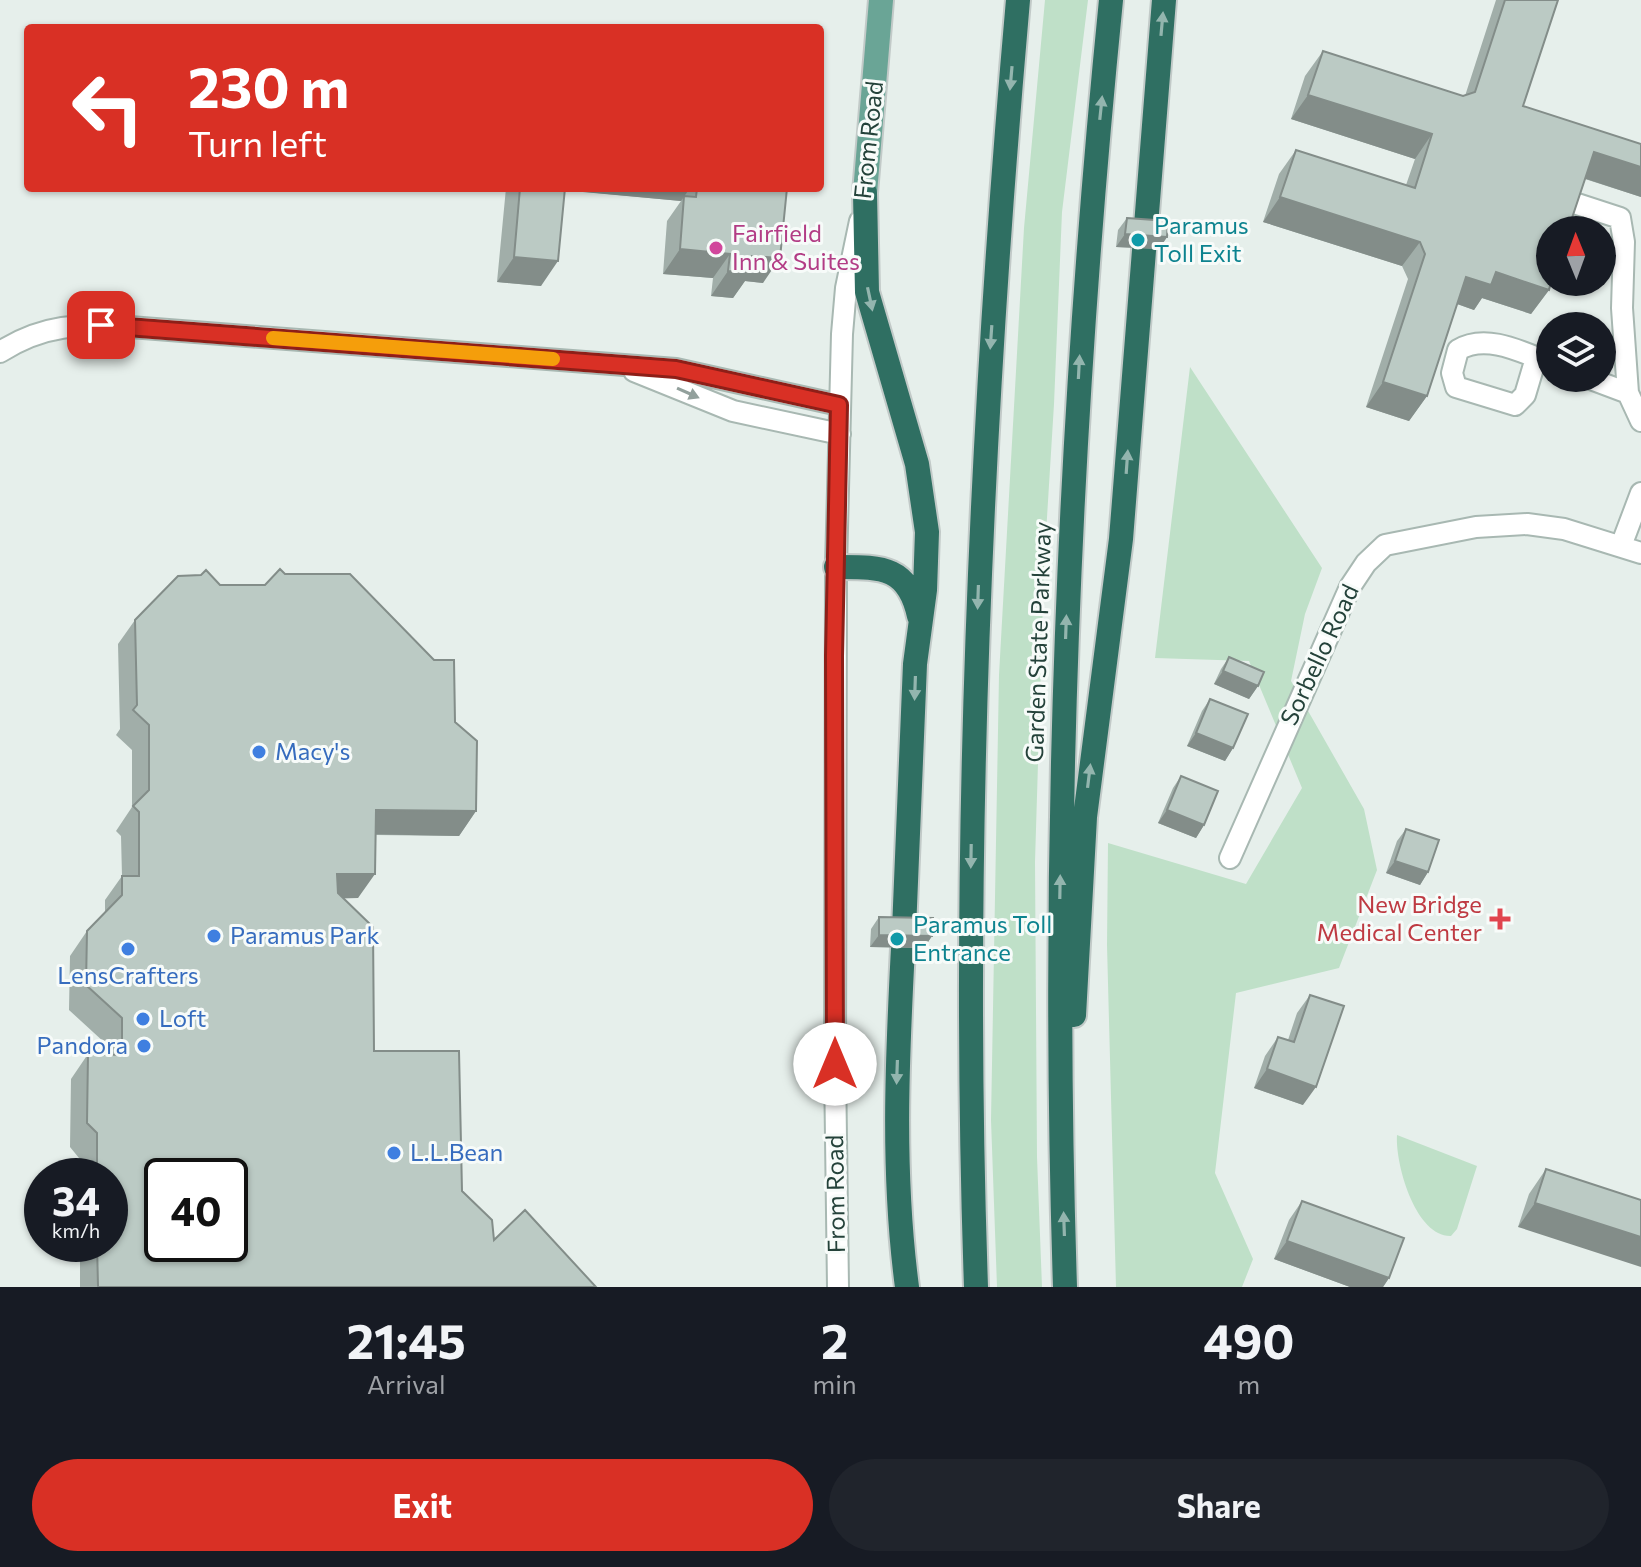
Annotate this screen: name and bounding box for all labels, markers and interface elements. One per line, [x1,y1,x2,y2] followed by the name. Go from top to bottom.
[1156,11,1169,36] one-way arrow
[188,51,349,120] text: 230 m
[56,56,160,160] icon: left
[1005,66,1018,91] one-way arrow
[847,79,888,200] street label: From Road
[1094,95,1107,120] one-way arrow
[188,120,327,164] text: Turn left
[1154,210,1249,267] place label: Paramus Toll Exit
[1536,216,1616,296] north arrow
[1536,216,1616,392] map controls
[732,218,860,275] place label: Fairfield Inn & Suites
[1129,231,1147,249] marker: Paramus Toll Exit
[707,239,725,257] marker: Fairfield Inn & Suites
[864,287,876,312] one-way arrow
[67,291,135,359] pin
[79,303,123,347] icon: arrive
[1536,312,1616,392] button: layers
[984,325,997,350] one-way arrow
[1073,354,1086,379] one-way arrow
[676,386,699,399] one-way arrow
[1121,449,1134,474] one-way arrow
[1019,521,1056,763] street label: Garden State Parkway
[1273,579,1364,729] street label: Sorbello Road
[972,585,985,610] one-way arrow
[1060,614,1073,639] one-way arrow
[908,676,921,701] one-way arrow
[275,736,350,765] place label: Macy's
[250,743,268,761] marker: Macy's
[1083,763,1096,788] one-way arrow
[965,844,977,869] one-way arrow
[1054,874,1067,899] one-way arrow
[1317,889,1482,946] place label: New Bridge Medical Center
[1489,908,1511,930] marker: New Bridge Medical Center
[913,909,1052,966] place label: Paramus Toll Entrance
[230,920,380,949] place label: Paramus Park
[205,927,223,945] marker: Paramus Park
[888,930,906,948] marker: Paramus Toll Entrance
[119,940,137,958] marker: LensCrafters
[57,960,199,989] place label: LensCrafters
[159,1003,206,1032] place label: Loft
[134,1010,152,1028] marker: Loft
[793,1022,877,1106] position arrow
[37,1030,128,1059] place label: Pandora
[135,1037,153,1055] marker: Pandora
[890,1060,903,1085] one-way arrow
[819,1135,850,1254] street label: From Road
[410,1137,503,1166] place label: L.L.Bean
[385,1144,403,1162] marker: L.L.Bean
[144,1158,248,1262] speed limit sign: 40
[52,1175,100,1224] text: 34
[1057,1211,1070,1236] one-way arrow
[52,1218,100,1242] text: km/h
[347,1310,466,1369] text: 21:45
[821,1310,848,1369] text: 2
[1203,1310,1294,1369] text: 490
[367,1368,446,1399] text: Arrival
[812,1368,857,1399] text: min
[1238,1368,1260,1399] text: m
[32,1459,813,1551] button: Exit
[829,1459,1609,1551] button: Share

